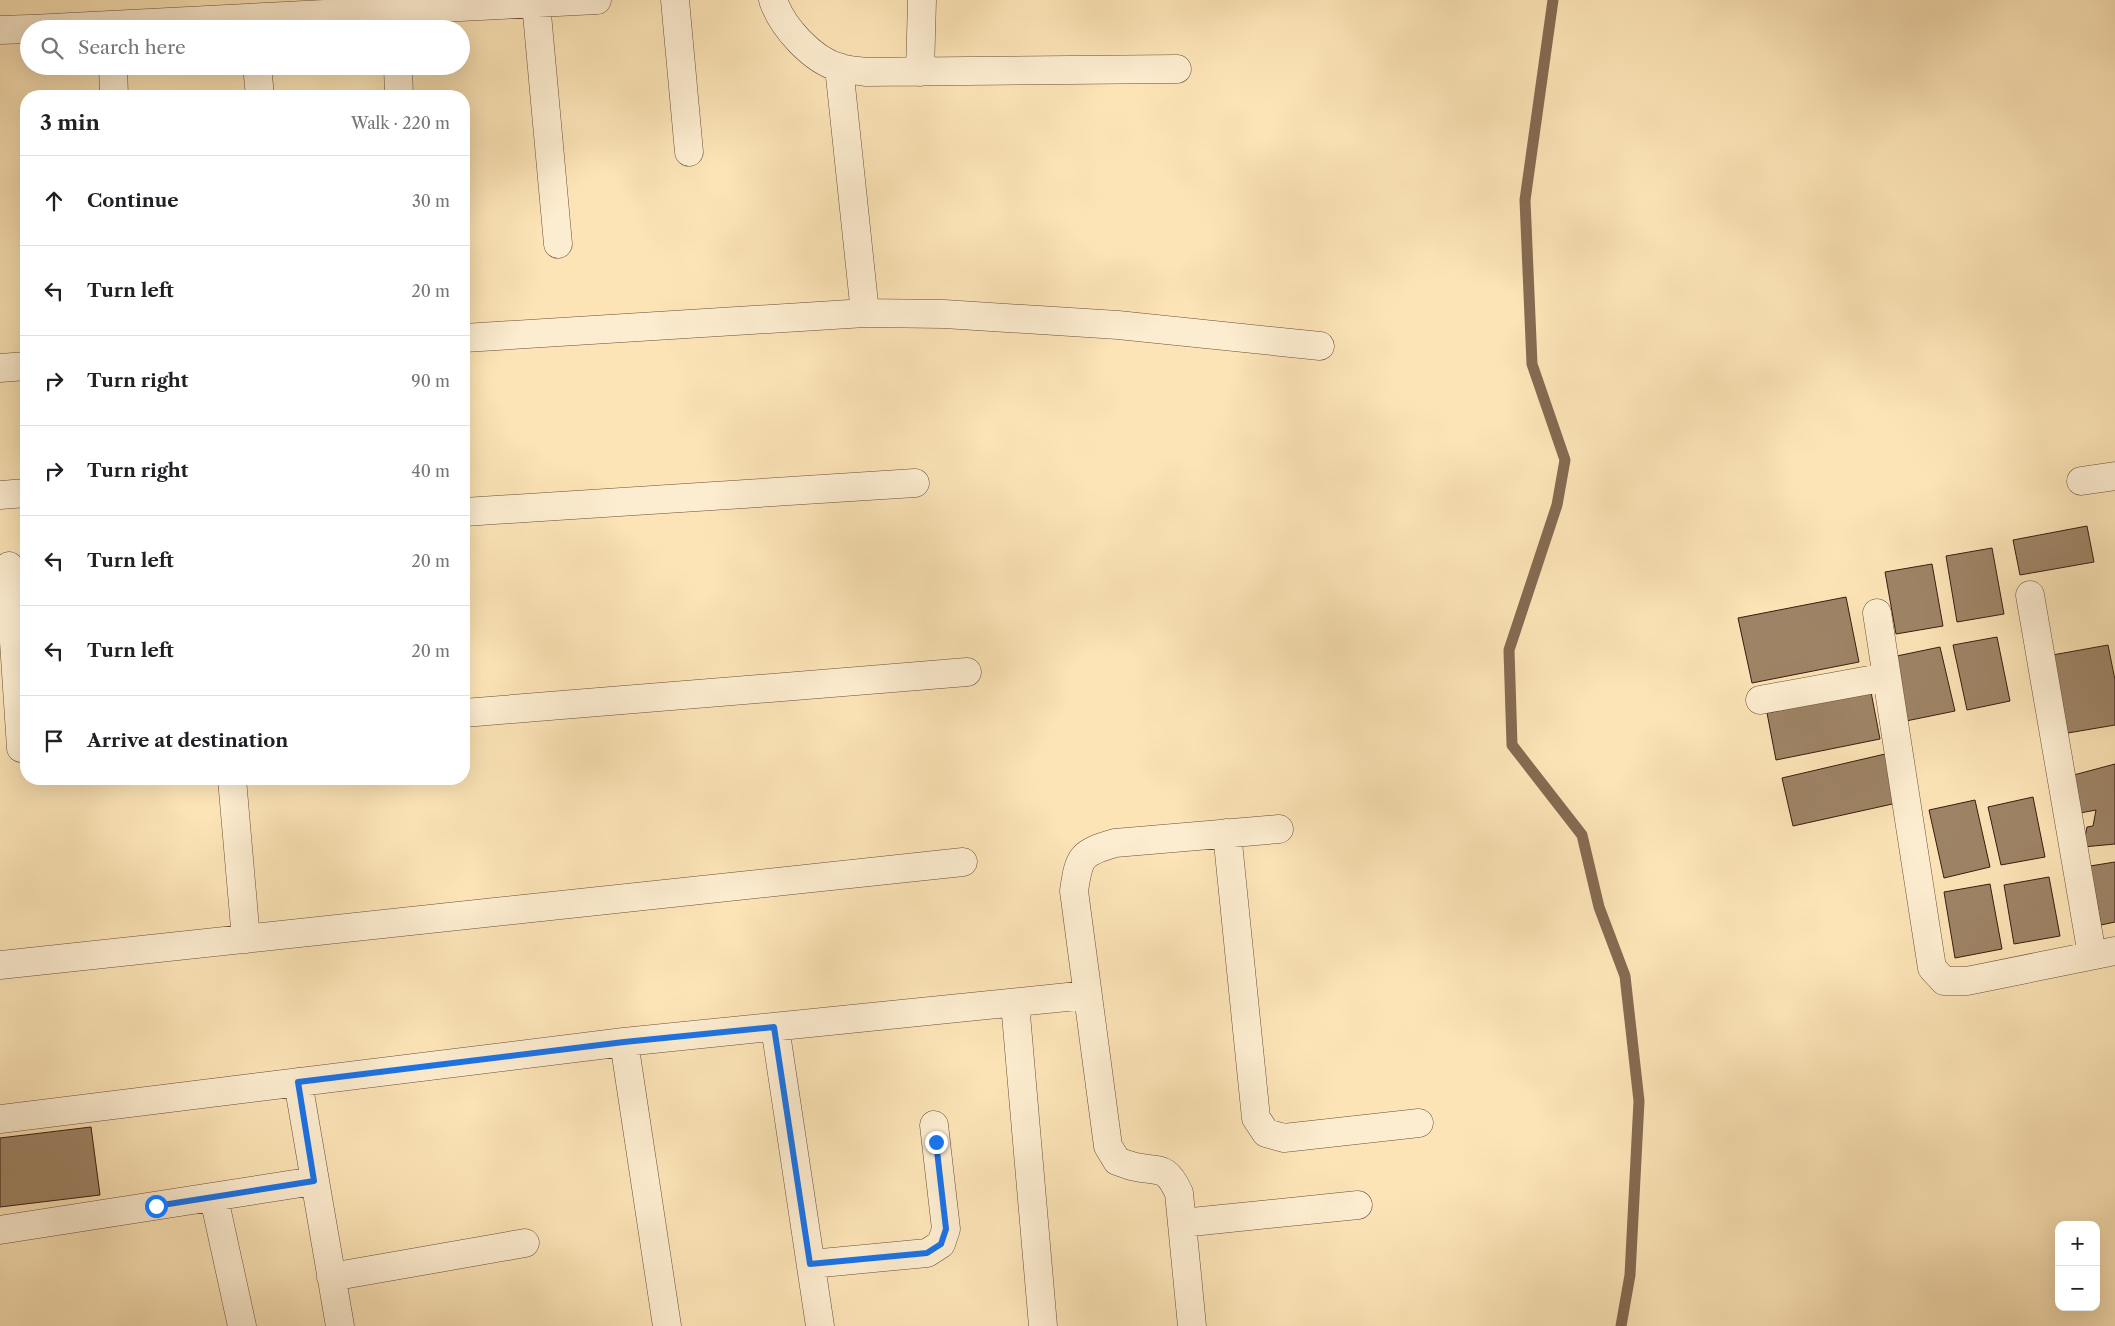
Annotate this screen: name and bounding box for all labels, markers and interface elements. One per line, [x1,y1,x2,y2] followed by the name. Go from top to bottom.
[20,20,470,75] search box
[38,34,66,62] icon: search
[78,36,186,59] text: Search here
[40,110,100,135] text: 3 min
[351,113,450,133] text: Walk · 220 m
[40,187,68,215] icon: ahead
[87,189,179,212] text: Continue
[412,191,450,211] text: 30 m
[40,277,68,305] icon: left
[87,279,174,302] text: Turn left
[411,281,450,301] text: 20 m
[40,367,68,395] icon: right
[87,369,188,392] text: Turn right
[411,371,450,391] text: 90 m
[40,457,68,485] icon: right
[87,459,188,482] text: Turn right
[411,461,450,481] text: 40 m
[40,547,68,575] icon: left
[87,549,174,572] text: Turn left
[411,551,450,571] text: 20 m
[40,637,68,665] icon: left
[87,639,174,662] text: Turn left
[411,641,450,661] text: 20 m
[40,727,68,755] icon: arrive
[87,729,288,752] text: Arrive at destination
[925,1131,948,1154] route end
[145,1195,168,1218] route start
[2055,1221,2100,1311] map controls
[2055,1221,2100,1266] button: +
[2055,1266,2100,1311] button: −

